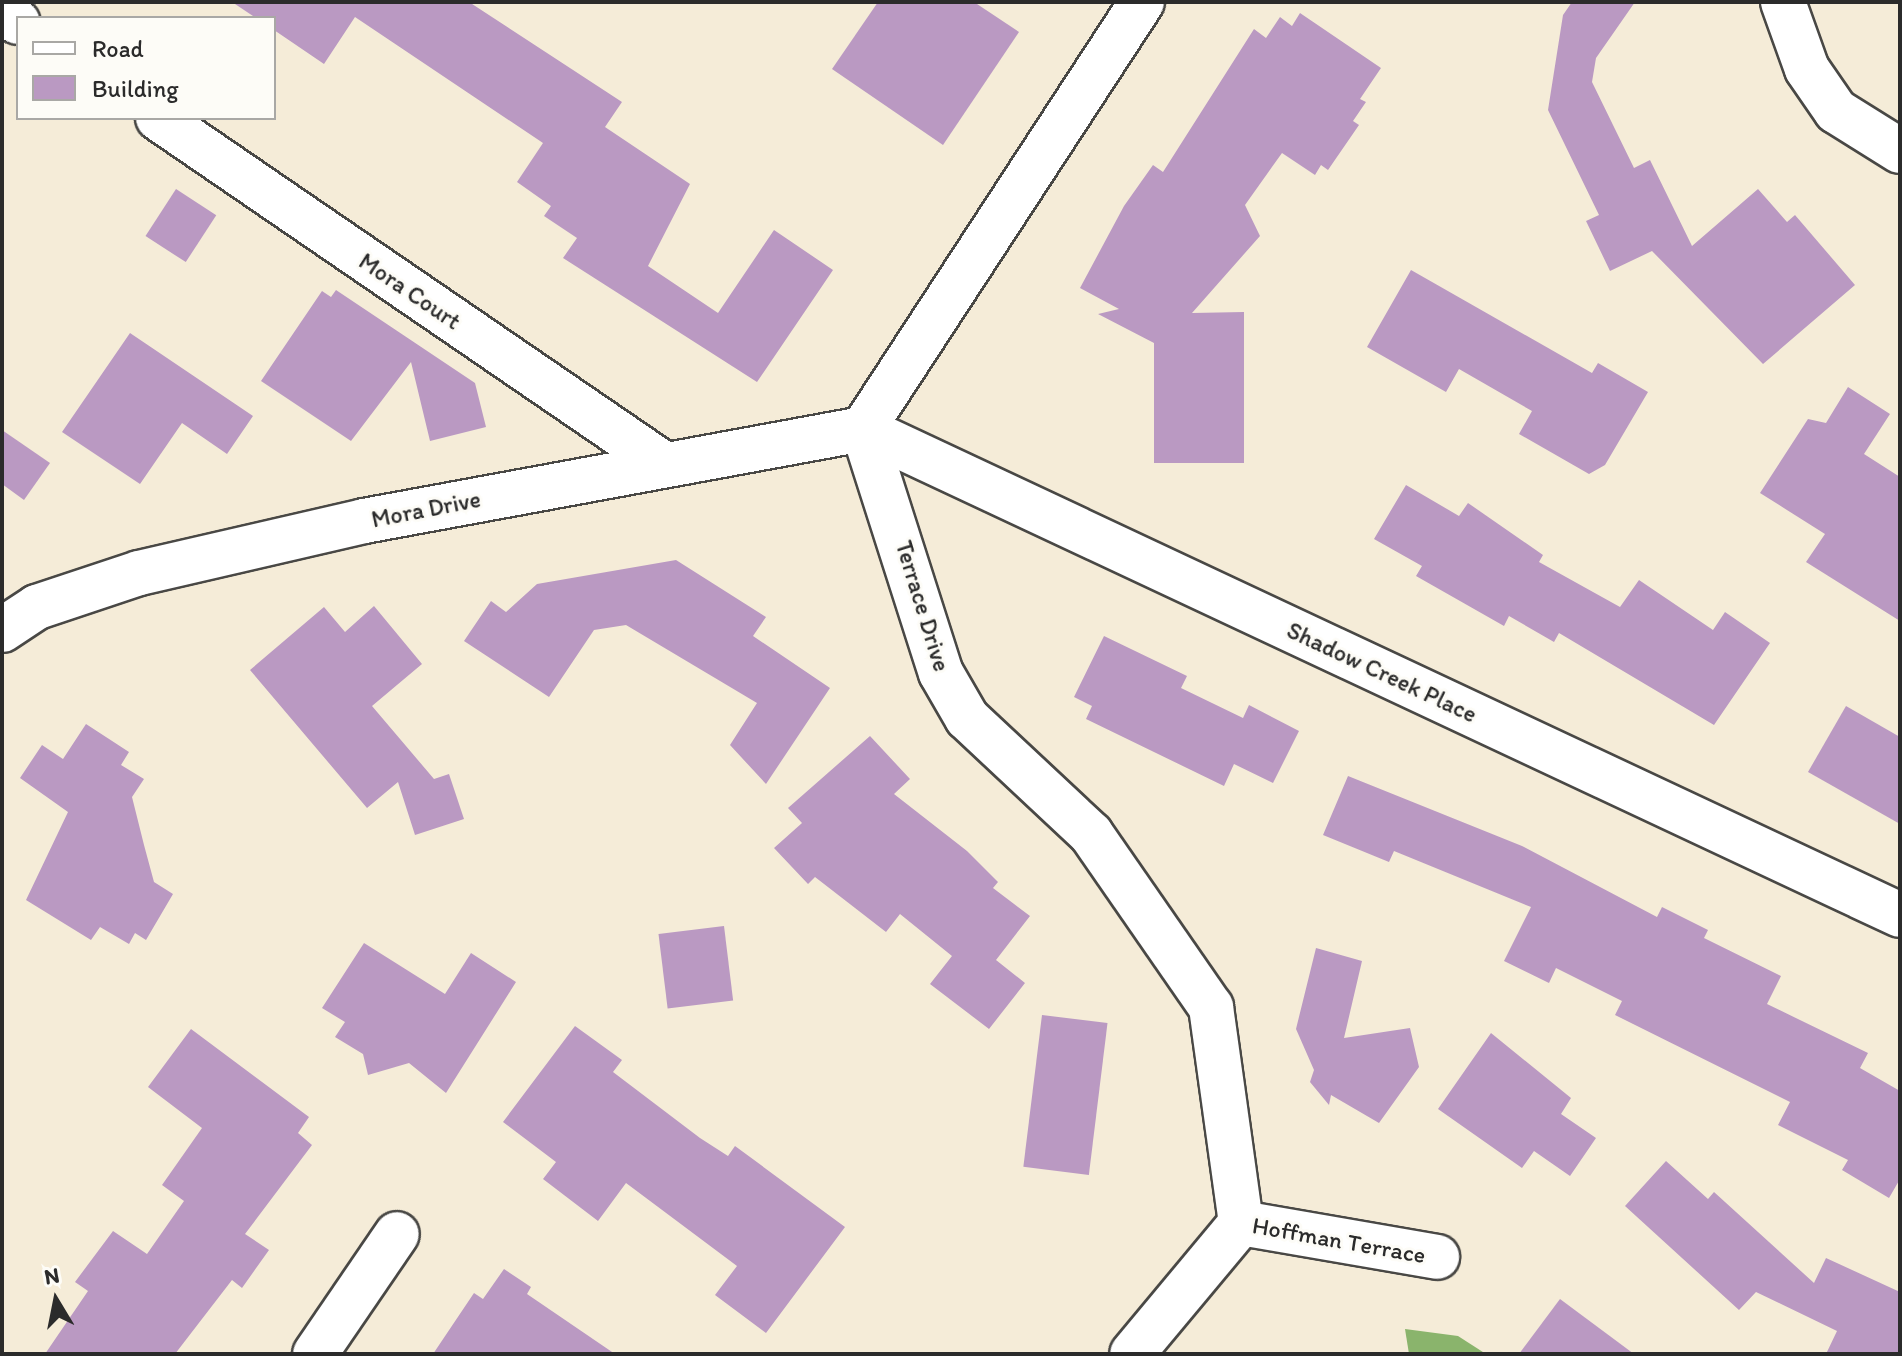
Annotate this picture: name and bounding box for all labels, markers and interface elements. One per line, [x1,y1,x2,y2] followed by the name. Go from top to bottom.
[16,16,276,120] legend
[92,34,144,63] text: Road
[92,74,179,103] text: Building
[353,246,467,336] street label: Mora Court
[368,484,484,534] street label: Mora Drive
[889,537,957,675] street label: Terrace Drive
[1282,615,1482,729] street label: Shadow Creek Place
[1252,1211,1426,1269] street label: Hoffman Terrace
[16,1260,96,1340] north arrow
[42,1261,61,1290] text: N

